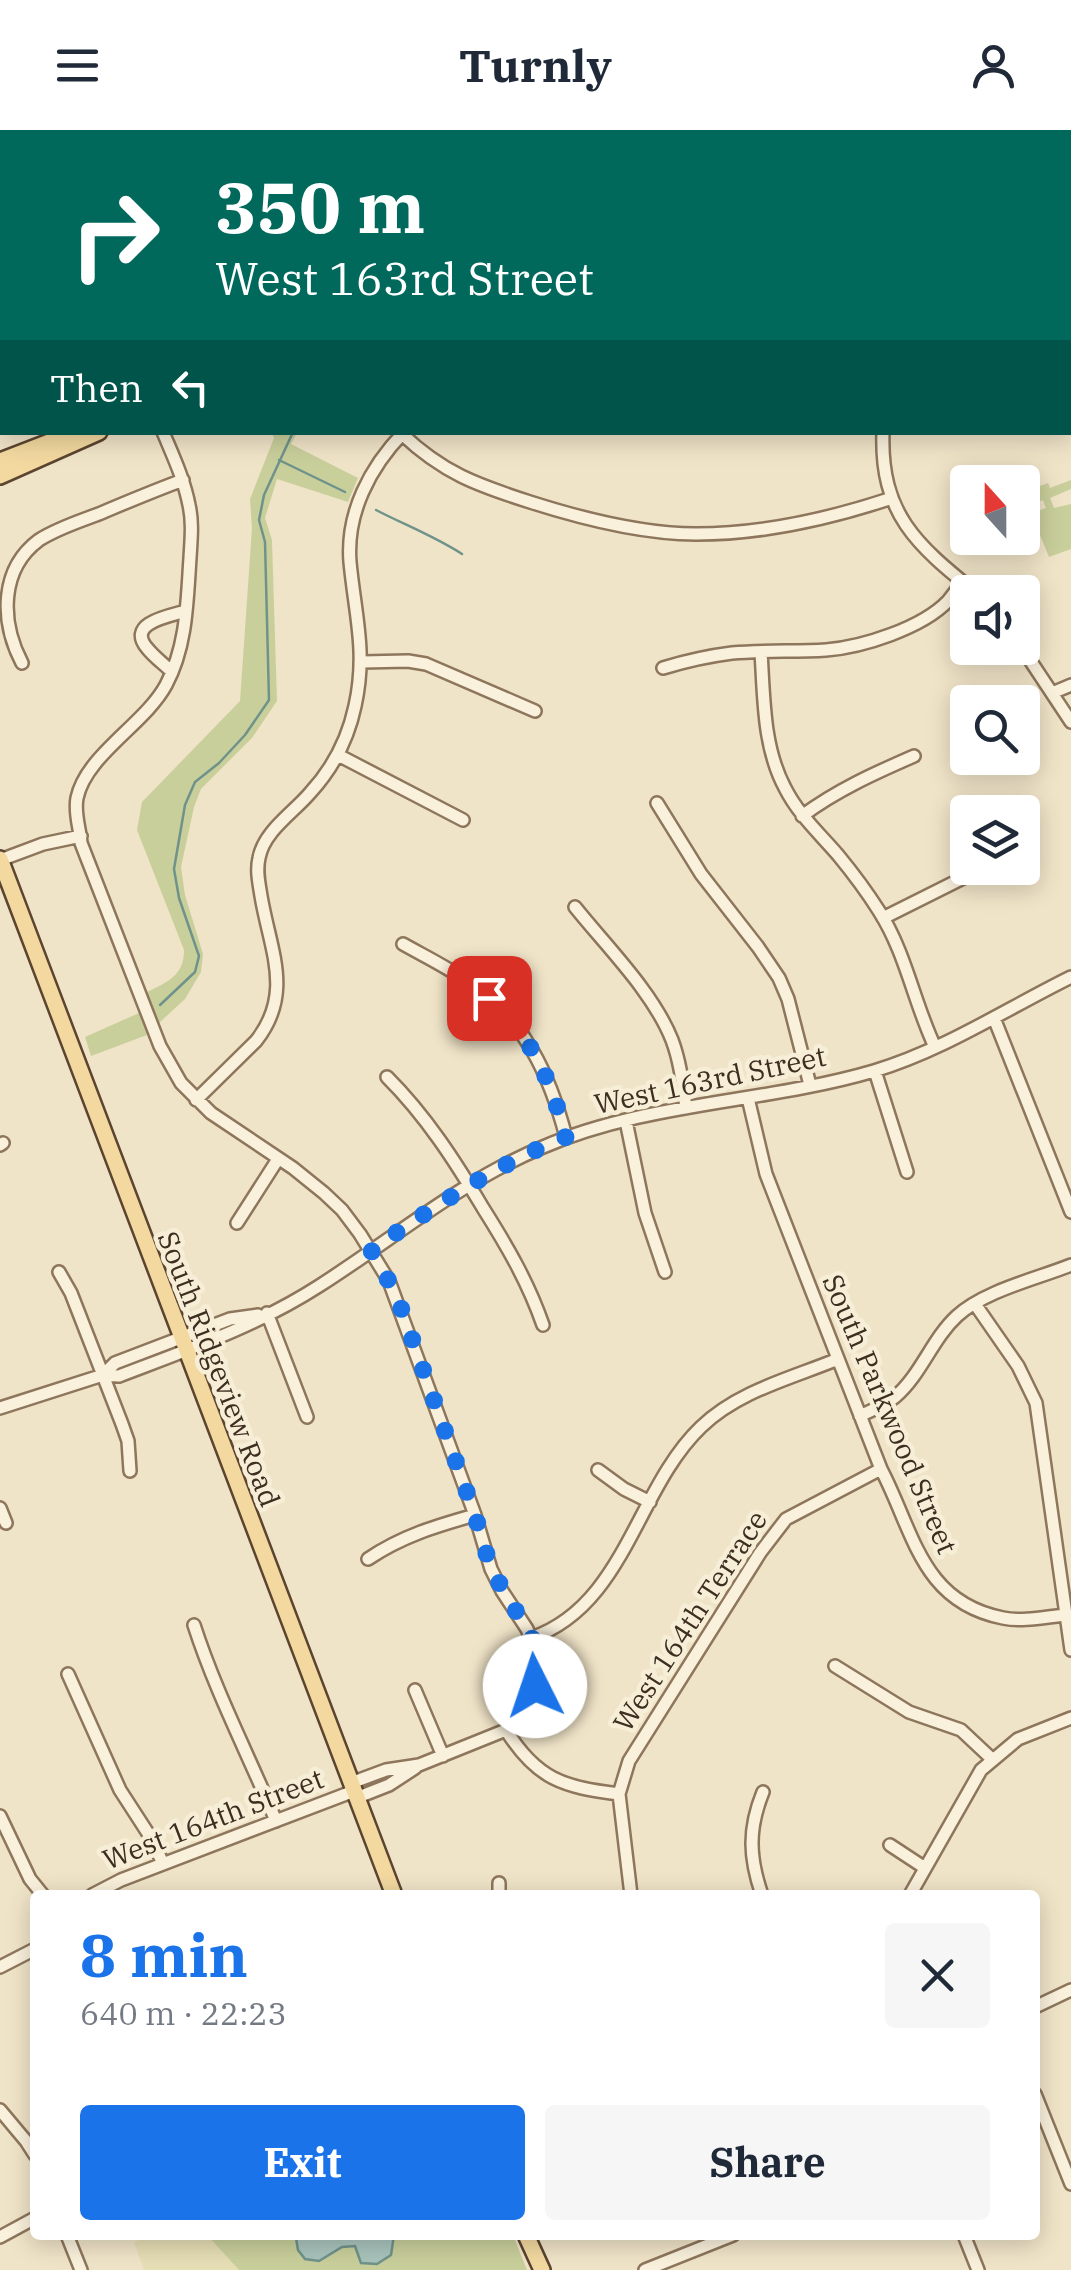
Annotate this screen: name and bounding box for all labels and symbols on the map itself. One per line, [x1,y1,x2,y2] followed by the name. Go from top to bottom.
[950,465,1040,555] north arrow
[447,956,532,1041] pin
[591,1037,829,1122] street label: West 163rd Street
[150,1226,289,1512] street label: South Ridgeview Road
[815,1268,966,1559] street label: South Parkwood Street
[604,1503,775,1738] street label: West 164th Terrace
[483,1634,587,1738] position arrow
[97,1759,329,1878] street label: West 164th Street

